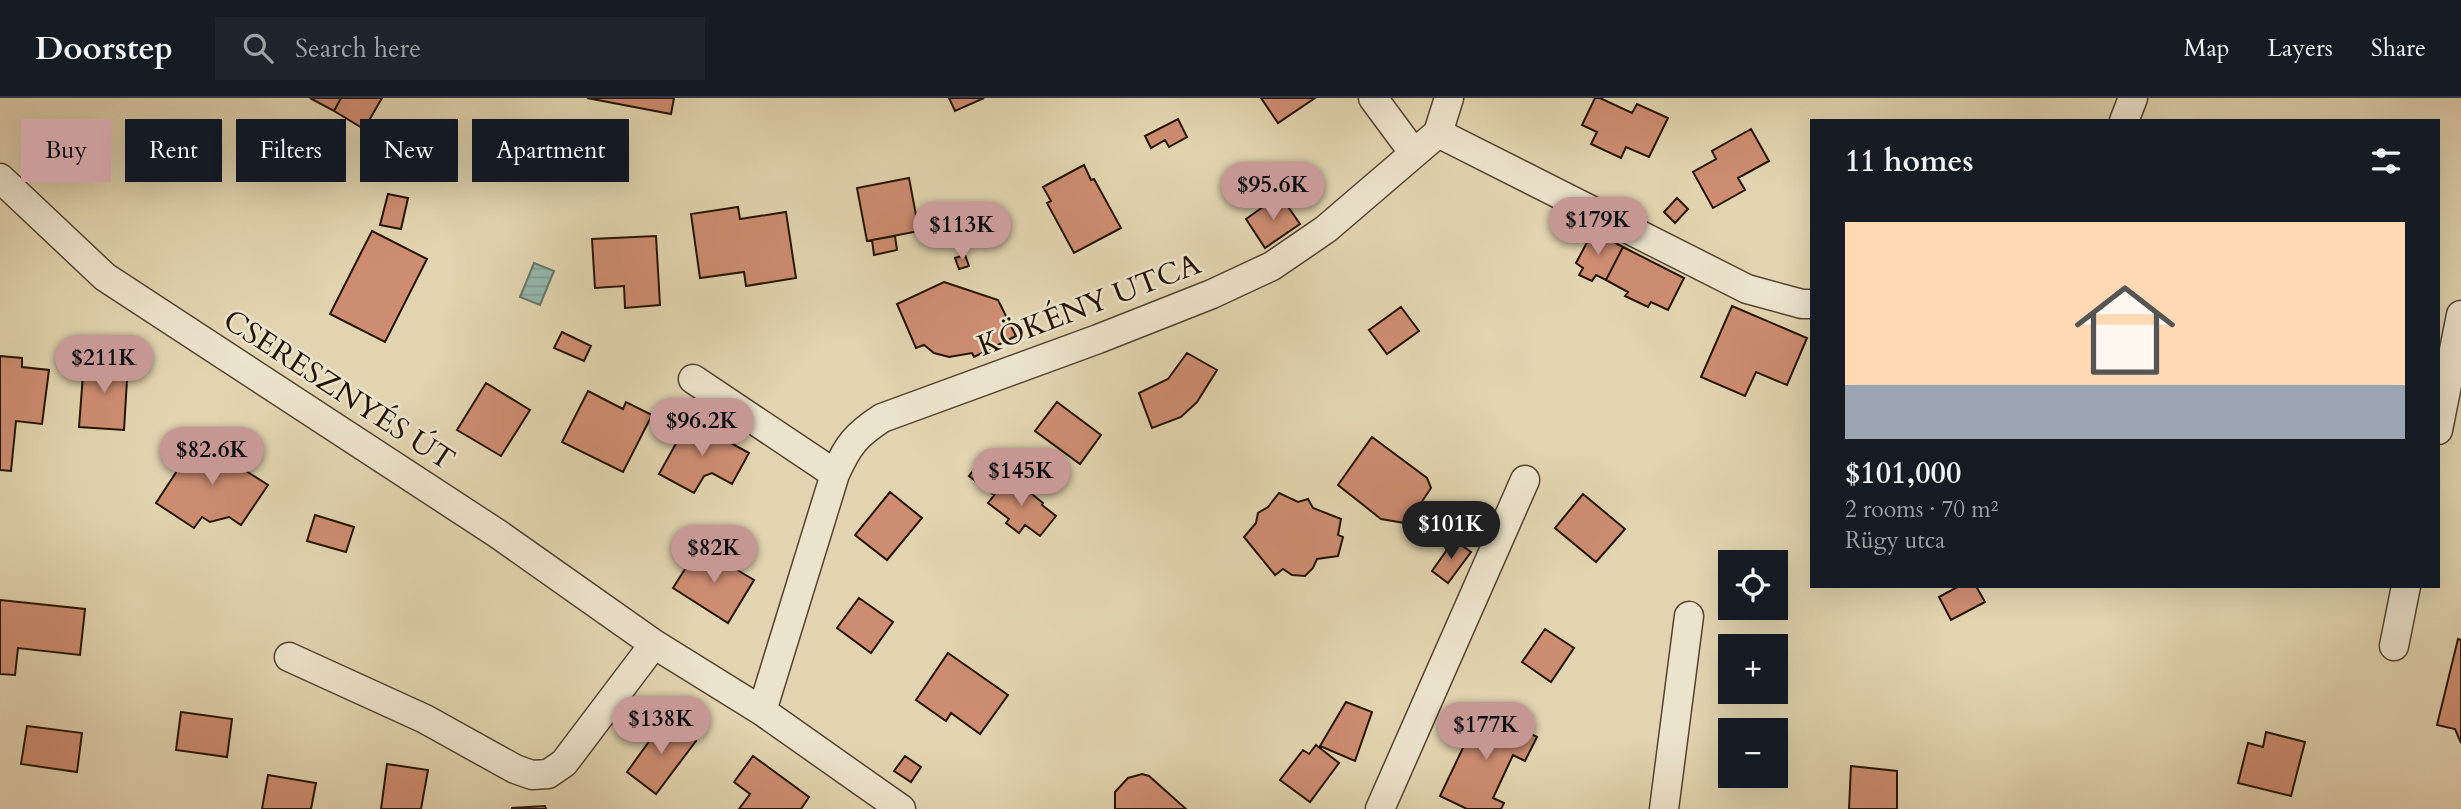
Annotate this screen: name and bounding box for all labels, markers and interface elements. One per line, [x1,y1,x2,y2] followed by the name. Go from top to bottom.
[215,17,705,80] search box
[35,26,173,71] text: Doorstep
[239,29,277,67] icon: search
[295,31,421,66] text: Search here
[2184,32,2230,65] text: Map
[2268,32,2333,65] text: Layers
[2371,32,2426,65] text: Share
[21,119,111,182] chip: Buy
[125,119,222,182] chip: Rent
[236,119,346,182] chip: Filters
[360,119,458,182] chip: New
[472,119,629,182] chip: Apartment
[1845,141,1974,182] text: 11 homes
[2367,142,2405,180] icon: filters
[1216,162,1330,222] pin: $95.6K
[1237,169,1309,200] text: $95.6K
[1549,198,1647,257] pin: $179K
[913,202,1011,262] pin: $113K
[1565,204,1631,235] text: $179K
[929,209,995,240] text: $113K
[972,243,1207,366] street label: KÖKÉNY UTCA
[2062,267,2188,393] icon: home
[215,300,463,480] street label: CSERESZNYÉS ÚT
[55,336,153,395] pin: $211K
[71,342,137,373] text: $211K
[645,398,759,458] pin: $96.2K
[666,405,738,436] text: $96.2K
[155,428,269,487] pin: $82.6K
[176,434,248,465] text: $82.6K
[972,448,1070,508] pin: $145K
[1845,453,1961,494] text: $101,000
[988,455,1054,486] text: $145K
[1845,494,1998,525] text: 2 rooms · 70 m²
[1402,502,1500,561] pin: $101K
[1418,508,1484,539] text: $101K
[1845,525,1945,556] text: Rügy utca
[673,526,755,585] pin: $82K
[687,532,741,563] text: $82K
[1718,550,1788,788] map controls
[1718,550,1788,620] button: locate
[1718,634,1788,704] button: +
[612,696,710,756] pin: $138K
[1437,702,1535,762] pin: $177K
[628,703,694,734] text: $138K
[1453,709,1519,740] text: $177K
[1718,718,1788,788] button: −

